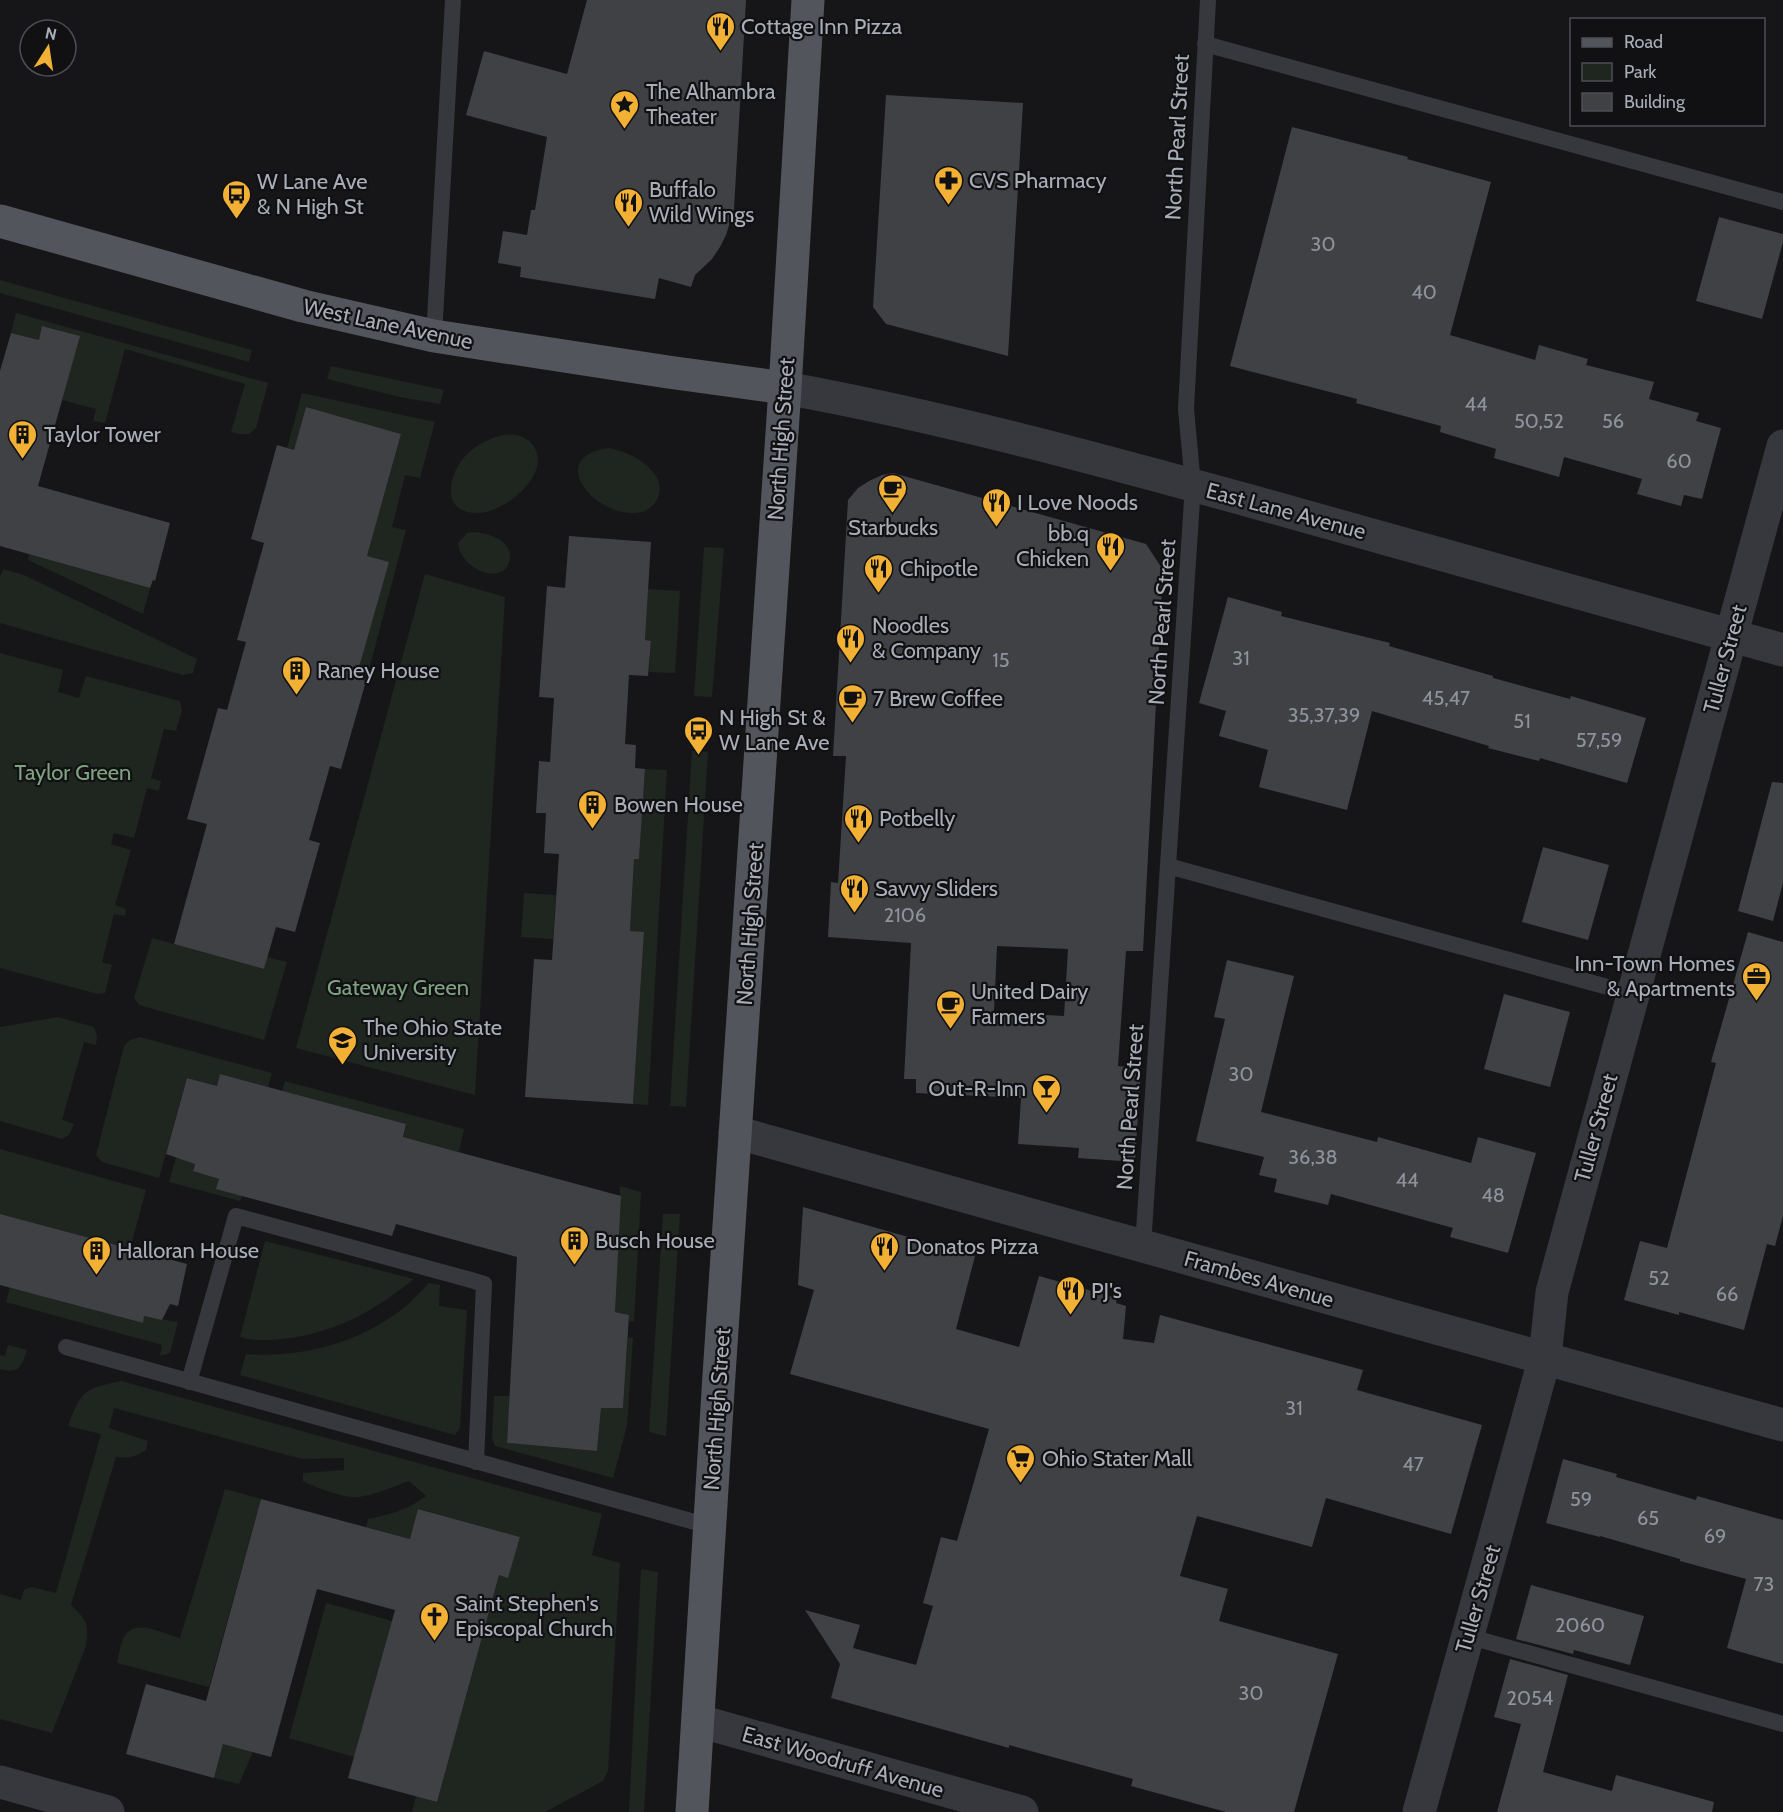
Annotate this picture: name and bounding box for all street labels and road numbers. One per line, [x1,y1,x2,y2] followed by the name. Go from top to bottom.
[1159,53,1195,221] street label: North Pearl Street
[301,293,475,355] street label: West Lane Avenue
[762,356,800,521] street label: North High Street
[1203,477,1369,545] street label: East Lane Avenue
[1143,538,1181,706] street label: North Pearl Street
[1698,601,1753,716] street label: Tuller Street
[731,841,769,1006] street label: North High Street
[1111,1023,1149,1191] street label: North Pearl Street
[1569,1070,1624,1185] street label: Tuller Street
[1181,1245,1337,1313] street label: Frambes Avenue
[698,1326,736,1491] street label: North High Street
[1450,1541,1506,1656] street label: Tuller Street
[739,1720,947,1804] street label: East Woodruff Avenue

